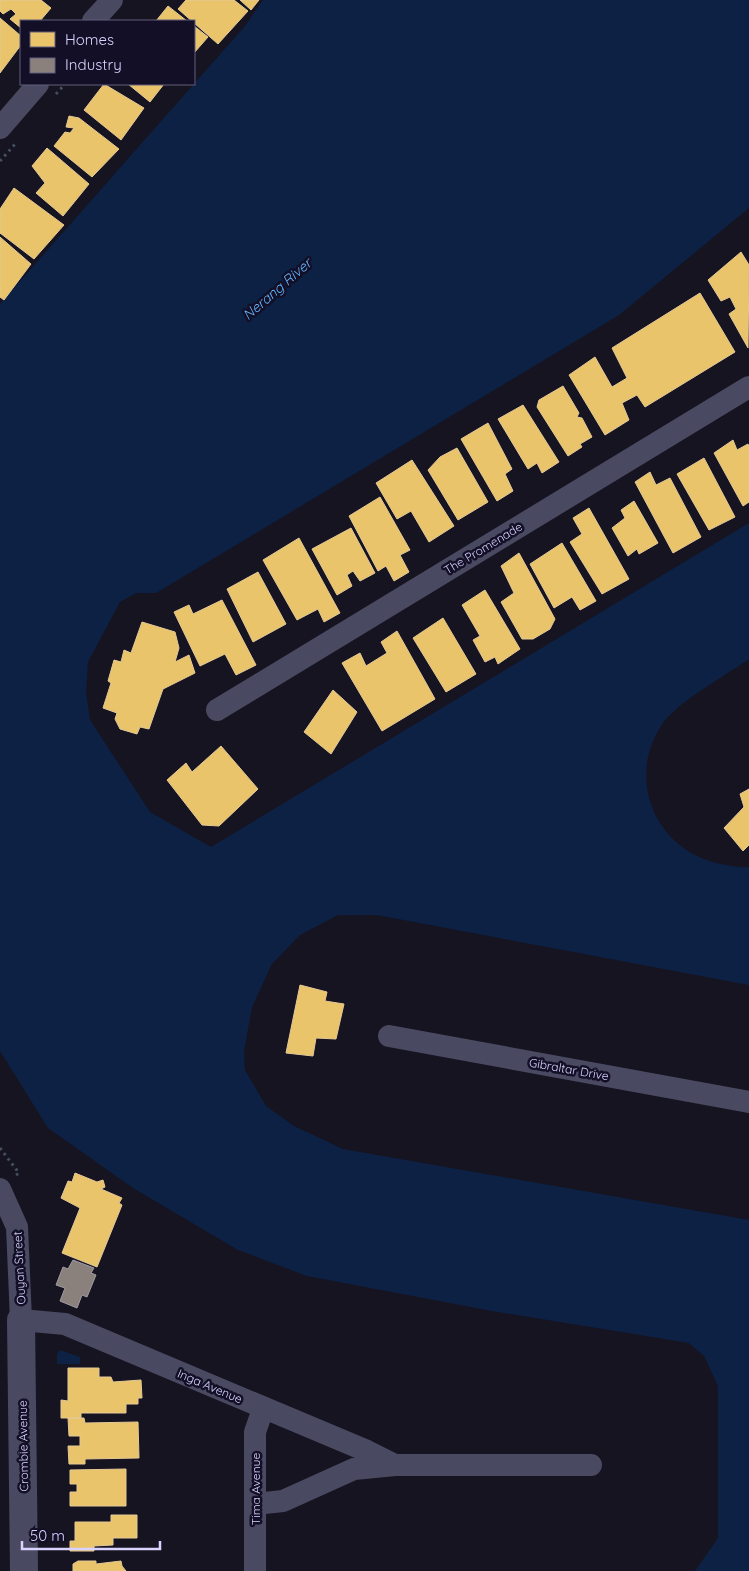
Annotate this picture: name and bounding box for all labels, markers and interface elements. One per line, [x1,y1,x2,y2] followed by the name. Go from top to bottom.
[20,20,195,85] legend
[65,30,114,49] text: Homes
[65,55,122,74] text: Industry
[239,253,316,324] water label: Nerang River
[441,519,525,577] street label: The Promenade
[528,1055,610,1083] street label: Gibraltar Drive
[10,1231,28,1305] street label: Ouyan Street
[175,1366,245,1406] street label: Inga Avenue
[15,1400,31,1492] street label: Crombie Avenue
[248,1453,263,1525] street label: Tima Avenue
[22,1518,160,1550] scale bar
[30,1526,65,1545] text: 50 m

